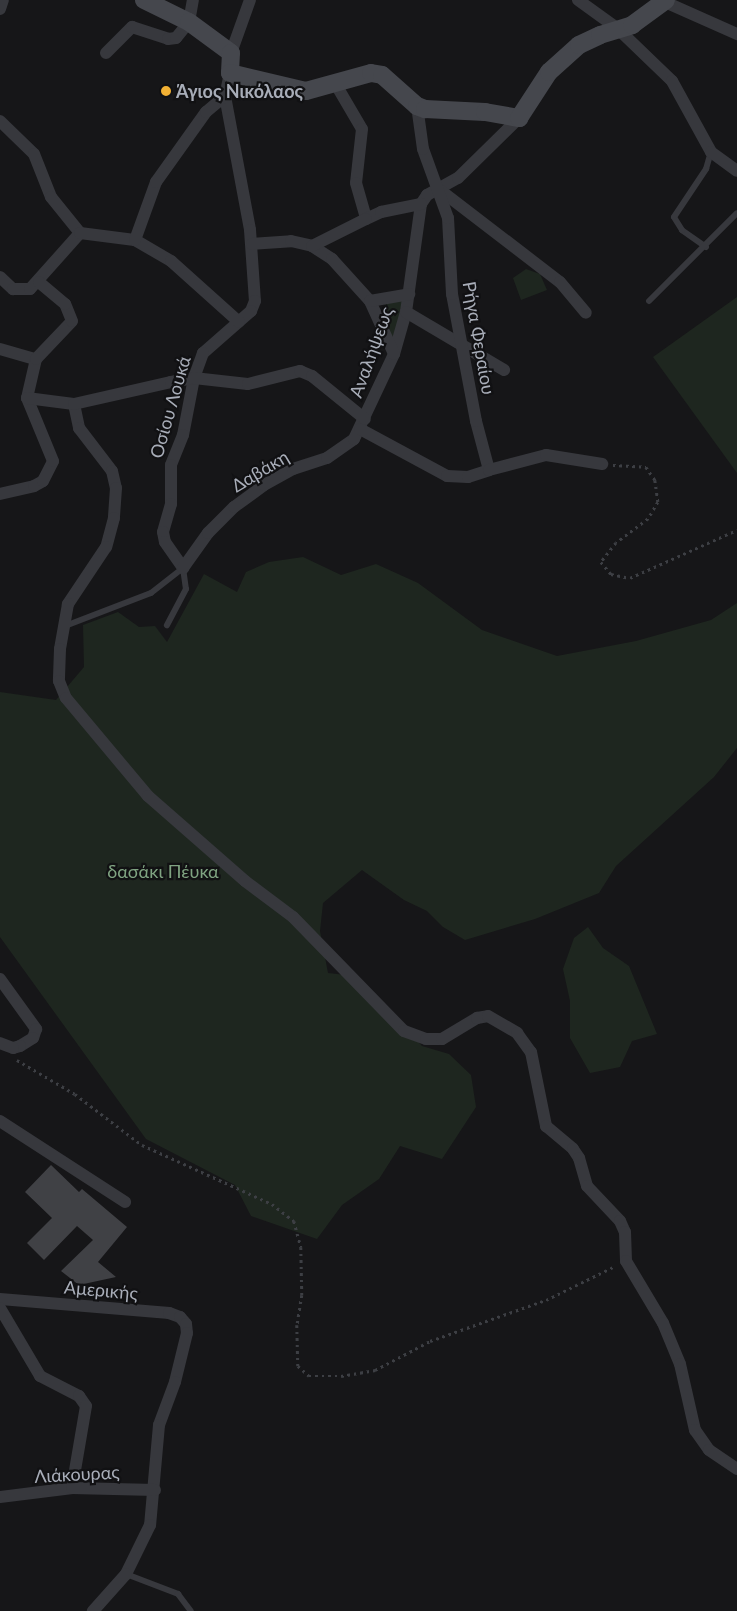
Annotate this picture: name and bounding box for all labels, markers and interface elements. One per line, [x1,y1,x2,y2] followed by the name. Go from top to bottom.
[176,80,303,102] place label: Άγιος Νικόλαος
[160,85,172,97] marker: Άγιος Νικόλαος
[458,280,500,396] street label: Ρήγα Φεραίου
[345,304,397,400] street label: Αναλήψεως
[145,353,195,461] street label: Οσίου Λουκά
[227,446,293,496] street label: Δαβάκη
[107,860,219,882] park label: δασάκι Πέυκα
[63,1276,139,1304] street label: Αμερικής
[34,1461,120,1487] street label: Λιάκουρας

